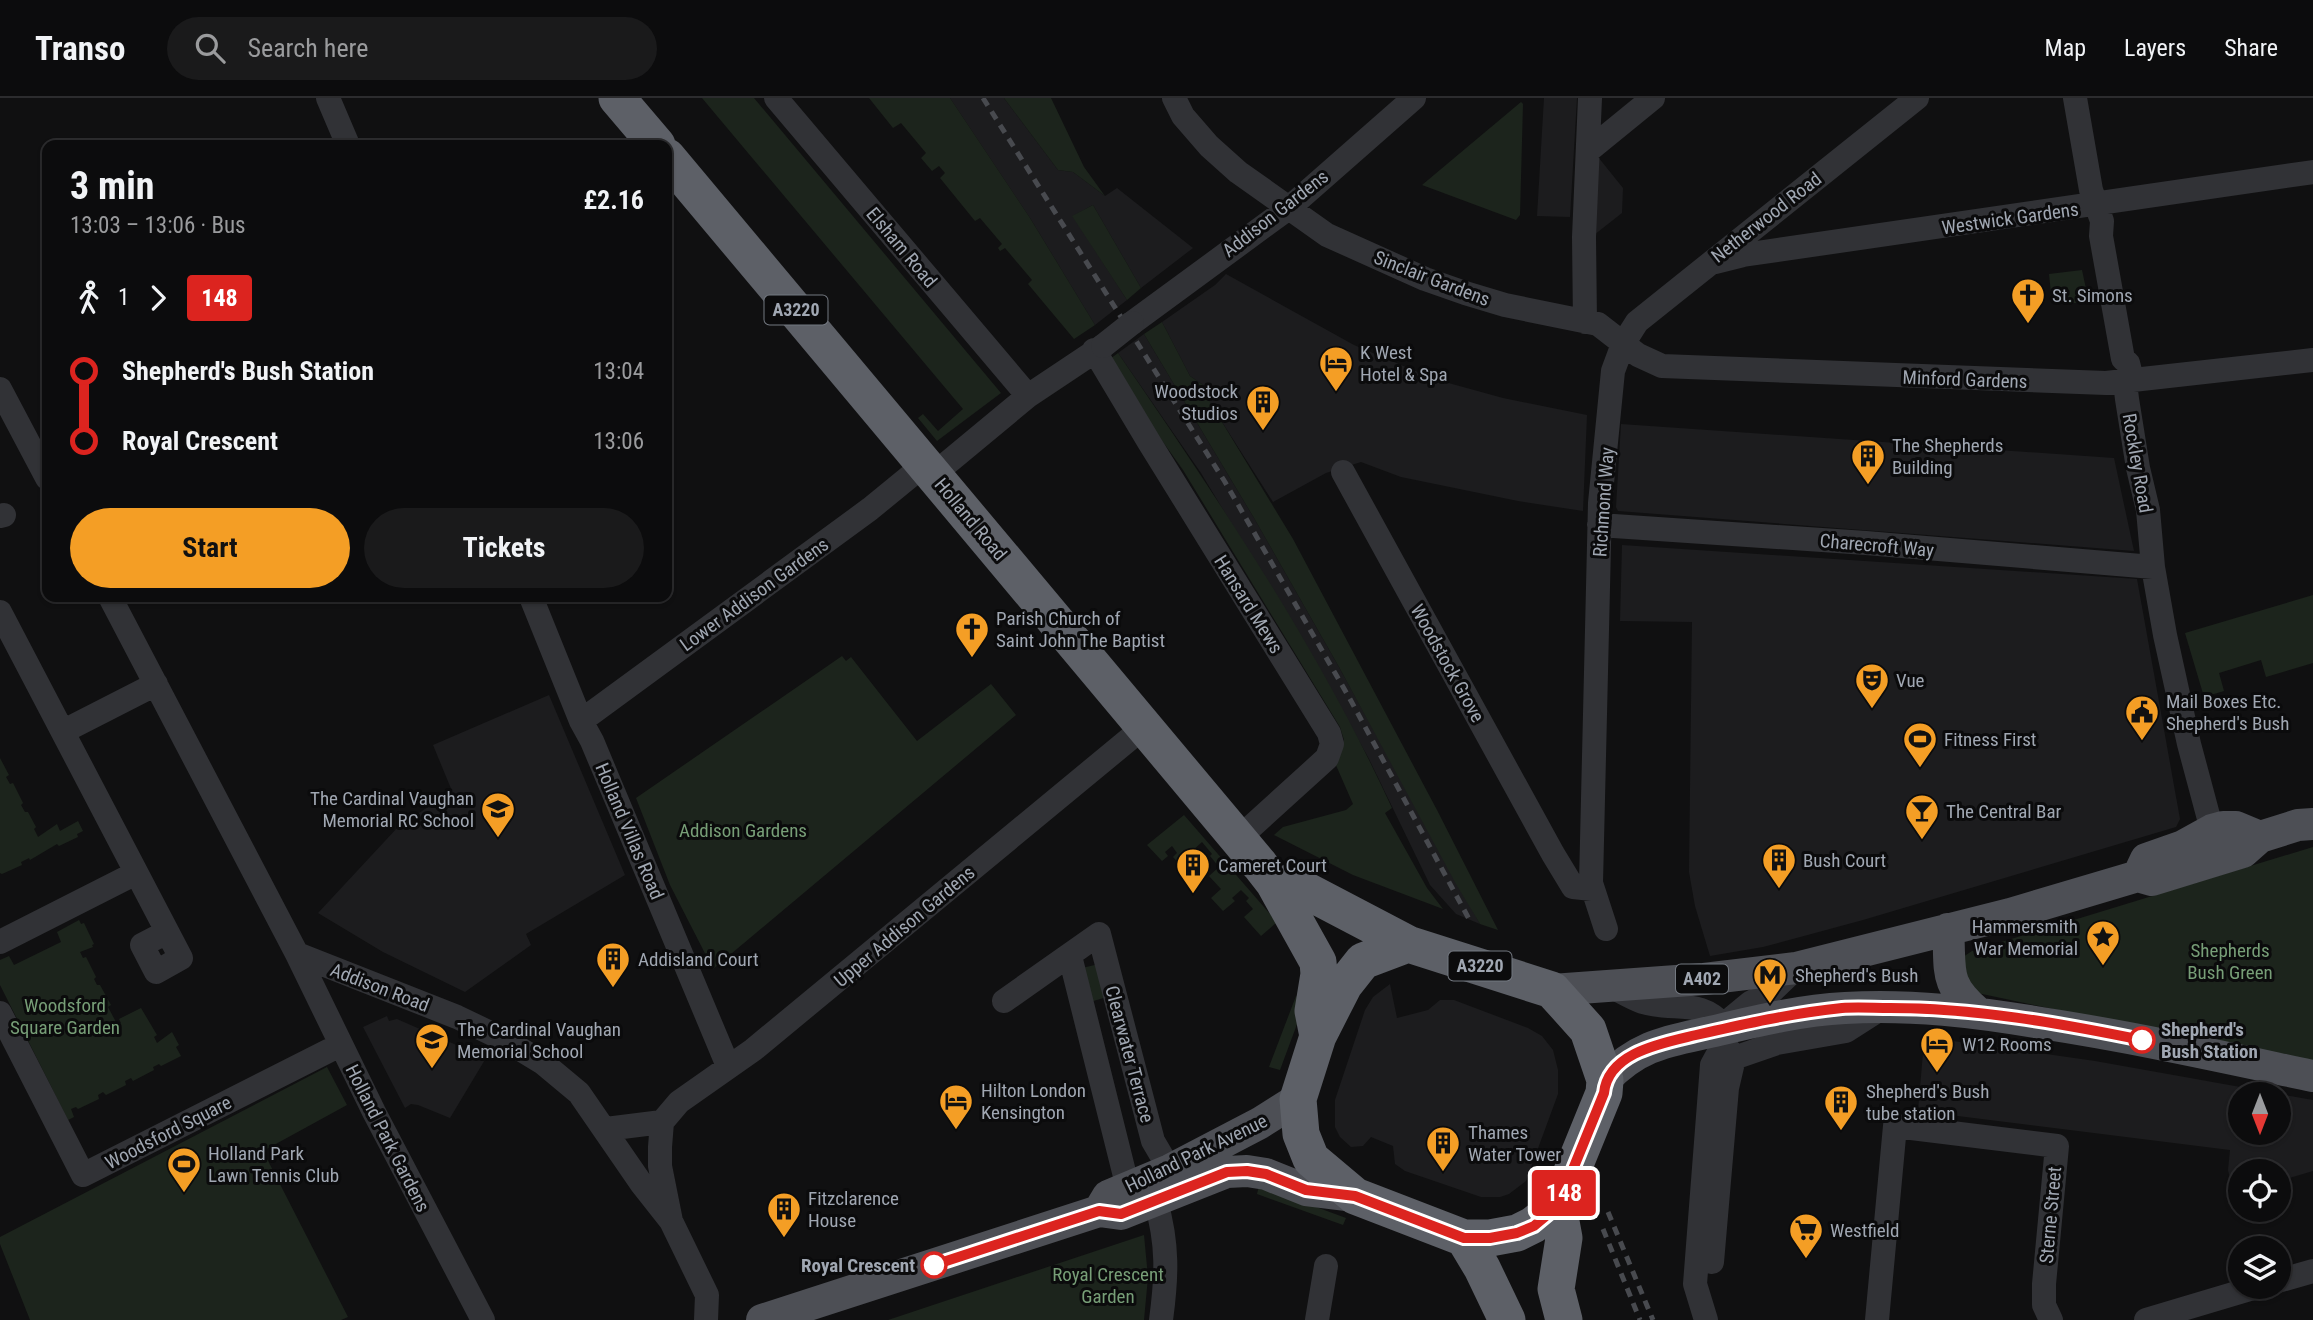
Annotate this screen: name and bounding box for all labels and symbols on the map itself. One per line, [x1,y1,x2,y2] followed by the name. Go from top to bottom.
[1218,165,1333,262] street label: Addison Gardens
[1707,167,1826,268] street label: Netherwood Road
[1940,198,2080,239] street label: Westwick Gardens
[861,203,942,292] street label: Elsham Road
[1371,246,1493,311] street label: Sinclair Gardens
[2009,276,2047,325] church icon: St. Simons
[2052,284,2133,307] place label: St. Simons
[764,295,828,324] road number: A3220
[1360,341,1448,386] place label: K West Hotel & Spa
[1317,344,1355,393] hotel icon: K West Hotel & Spa
[1902,366,2028,393] street label: Minford Gardens
[1154,380,1238,425] place label: Woodstock Studios
[1244,383,1282,432] building icon: Woodstock Studios
[2117,412,2158,515] street label: Rockley Road
[1892,434,2003,479] place label: The Shepherds Building
[1849,437,1887,486] building icon: The Shepherds Building
[1588,446,1619,558] street label: Richmond Way
[930,474,1012,565] street label: Holland Road
[1819,529,1935,562] street label: Charecroft Way
[676,533,833,656] street label: Lower Addison Gardens
[1209,551,1288,658] street label: Hansard Mews
[1406,600,1489,726] street label: Woodstock Grove
[996,607,1165,652] place label: Parish Church of Saint John The Baptist
[953,610,991,659] church icon: Parish Church of Saint John The Baptist
[1853,661,1891,710] theatre icon: Vue
[1896,669,1925,692] place label: Vue
[2166,690,2289,735] place label: Mail Boxes Etc. Shepherd's Bush
[2123,693,2161,742] public building icon: Mail Boxes Etc. Shepherd's Bush
[1901,720,1939,769] sports icon: Fitness First
[1944,728,2037,751] place label: Fitness First
[590,759,669,903] street label: Holland Villas Road
[310,787,474,832] place label: The Cardinal Vaughan Memorial RC School
[479,790,517,839] school or university icon: The Cardinal Vaughan Memorial RC School
[1903,792,1941,841] bar icon: The Central Bar
[1946,800,2062,823] place label: The Central Bar
[679,819,807,842] park label: Addison Gardens
[1760,841,1798,890] building icon: Bush Court
[1174,846,1212,895] building icon: Cameret Court
[1803,849,1886,872] place label: Bush Court
[1218,854,1327,877] place label: Cameret Court
[829,861,979,992] street label: Upper Addison Gardens
[1972,915,2078,960] place label: Hammersmith War Memorial
[2084,918,2122,967] place icon: Hammersmith War Memorial
[2187,939,2273,984] park label: Shepherds Bush Green
[594,940,632,989] building icon: Addisland Court
[638,948,759,971] place label: Addisland Court
[1448,952,1512,980] road number: A3220
[1751,956,1789,1005] metro station icon: Shepherd's Bush
[327,958,433,1017] street label: Addison Road
[1676,964,1728,994] road number: A402
[1795,964,1918,987] place label: Shepherd's Bush
[1100,983,1159,1125] street label: Clearwater Terrace
[10,994,120,1039] park label: Woodsford Square Garden
[457,1018,621,1063] place label: The Cardinal Vaughan Memorial School
[2161,1018,2258,1063] place label: Shepherd's Bush Station
[413,1021,451,1070] school or university icon: The Cardinal Vaughan Memorial School
[1918,1025,1956,1074] hotel icon: W12 Rooms
[2129,1027,2155,1053] marker: Shepherd's Bush Station
[1962,1033,2052,1056] place label: W12 Rooms
[340,1061,435,1216] street label: Holland Park Gardens
[981,1079,1086,1124] place label: Hilton London Kensington
[1866,1080,1989,1125] place label: Shepherd's Bush tube station
[937,1082,975,1131] hotel icon: Hilton London Kensington
[2228,1082,2291,1144] north arrow
[1822,1083,1860,1132] building icon: Shepherd's Bush tube station
[101,1091,235,1174] street label: Woodsford Square
[1121,1109,1271,1198] street label: Holland Park Avenue
[1468,1121,1561,1166] place label: Thames Water Tower
[1424,1124,1462,1173] building icon: Thames Water Tower
[208,1142,339,1187] place label: Holland Park Lawn Tennis Club
[165,1145,203,1194] sports icon: Holland Park Lawn Tennis Club
[2035,1166,2066,1264] street label: Sterne Street
[1524,1170,1604,1216] line badge: 148
[808,1187,899,1232] place label: Fitzclarence House
[765,1190,803,1239] building icon: Fitzclarence House
[1787,1211,1825,1260] supermarket icon: Westfield
[1830,1219,1899,1242] place label: Westfield
[921,1252,947,1278] marker: Royal Crescent
[801,1254,915,1277] place label: Royal Crescent
[1052,1263,1164,1308] park label: Royal Crescent Garden

